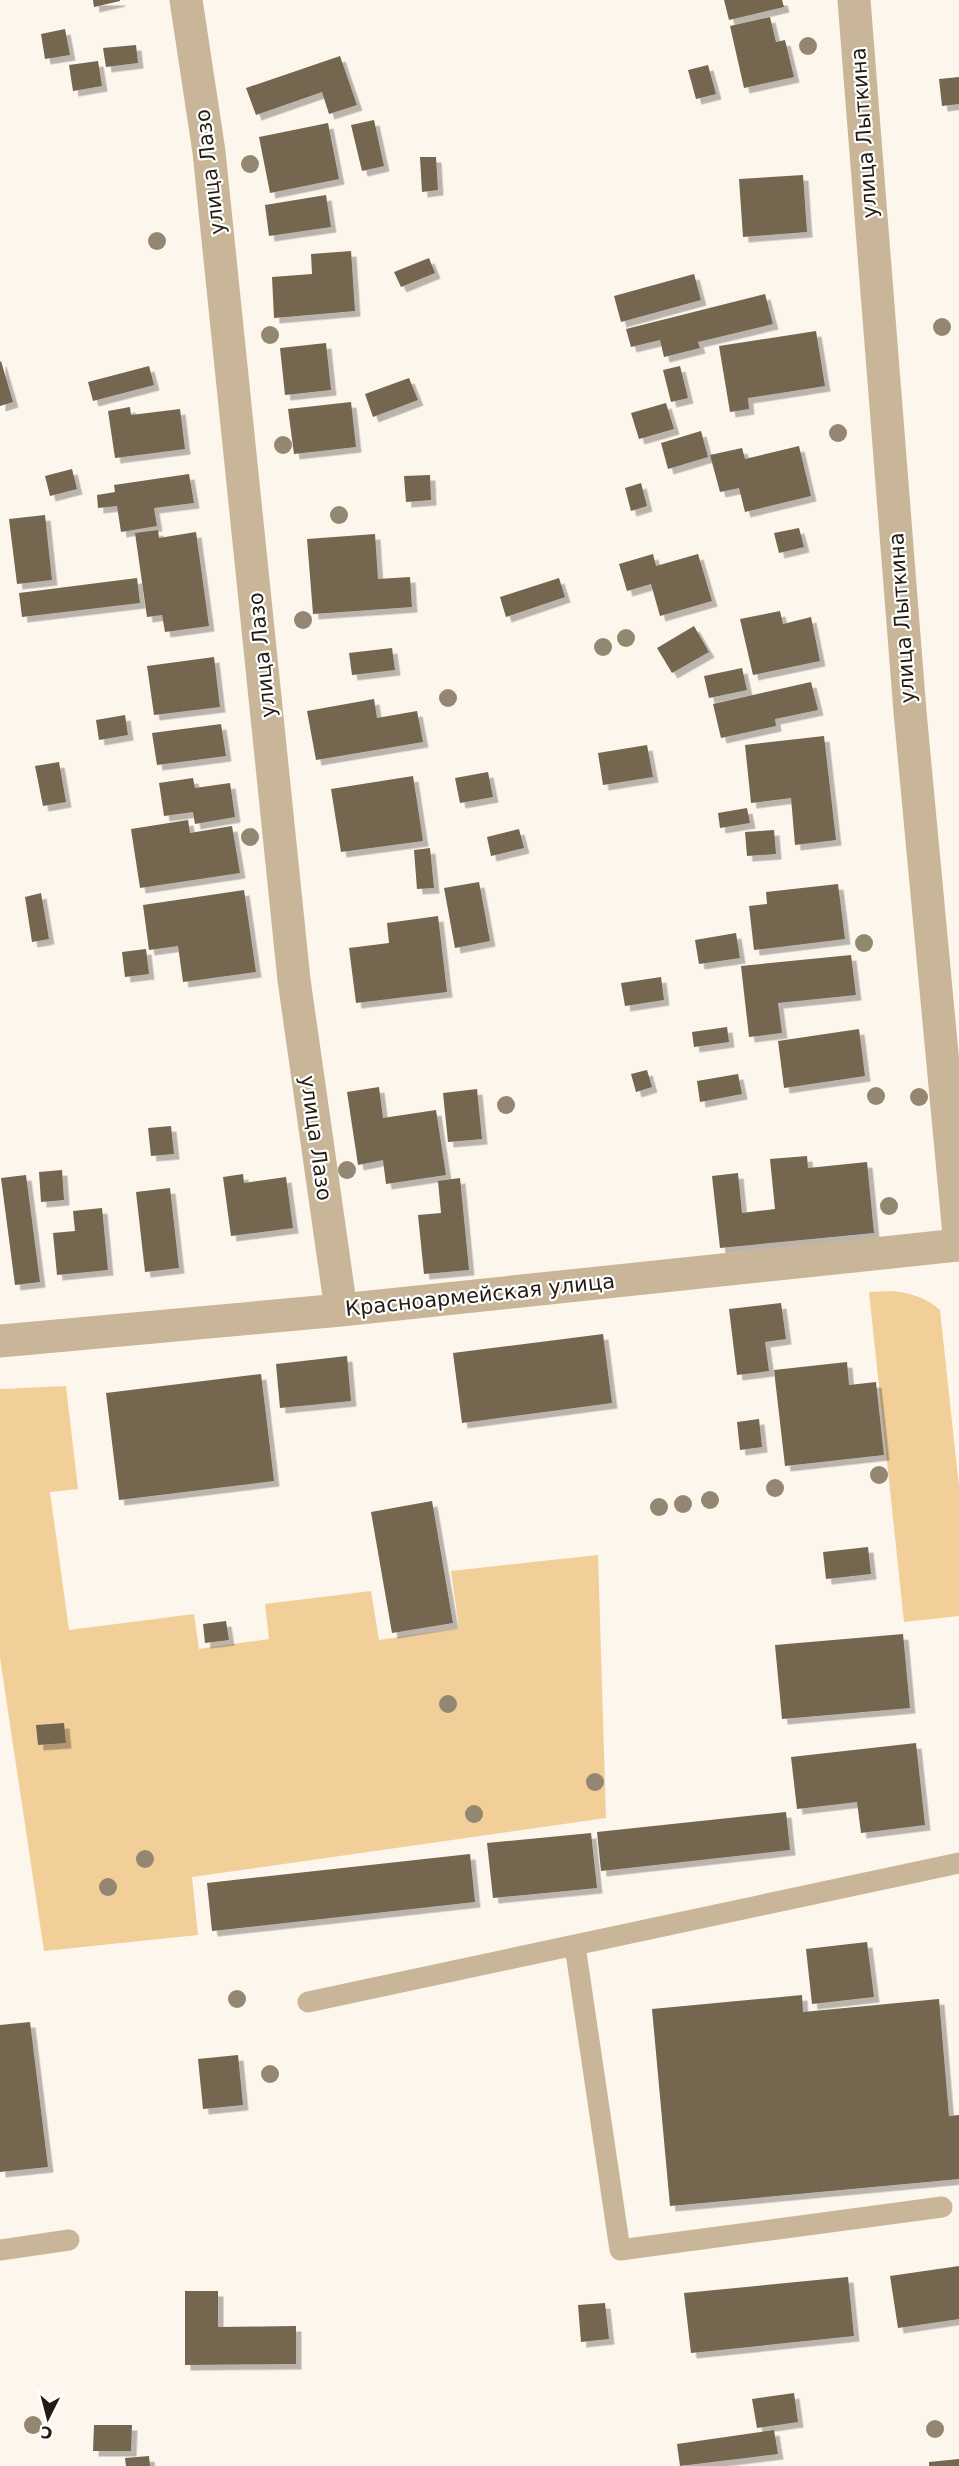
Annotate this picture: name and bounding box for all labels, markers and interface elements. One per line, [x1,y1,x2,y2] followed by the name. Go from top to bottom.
[846,47,882,219] street label: улица Лыткина
[190,108,230,236] street label: улица Лазо
[884,532,920,704] street label: улица Лыткина
[243,591,281,719] street label: улица Лазо
[295,1074,337,1202] street label: улица Лазо
[344,1269,616,1321] street label: Красноармейская улица
[18,2388,78,2448] north arrow
[40,2422,53,2442] text: С

